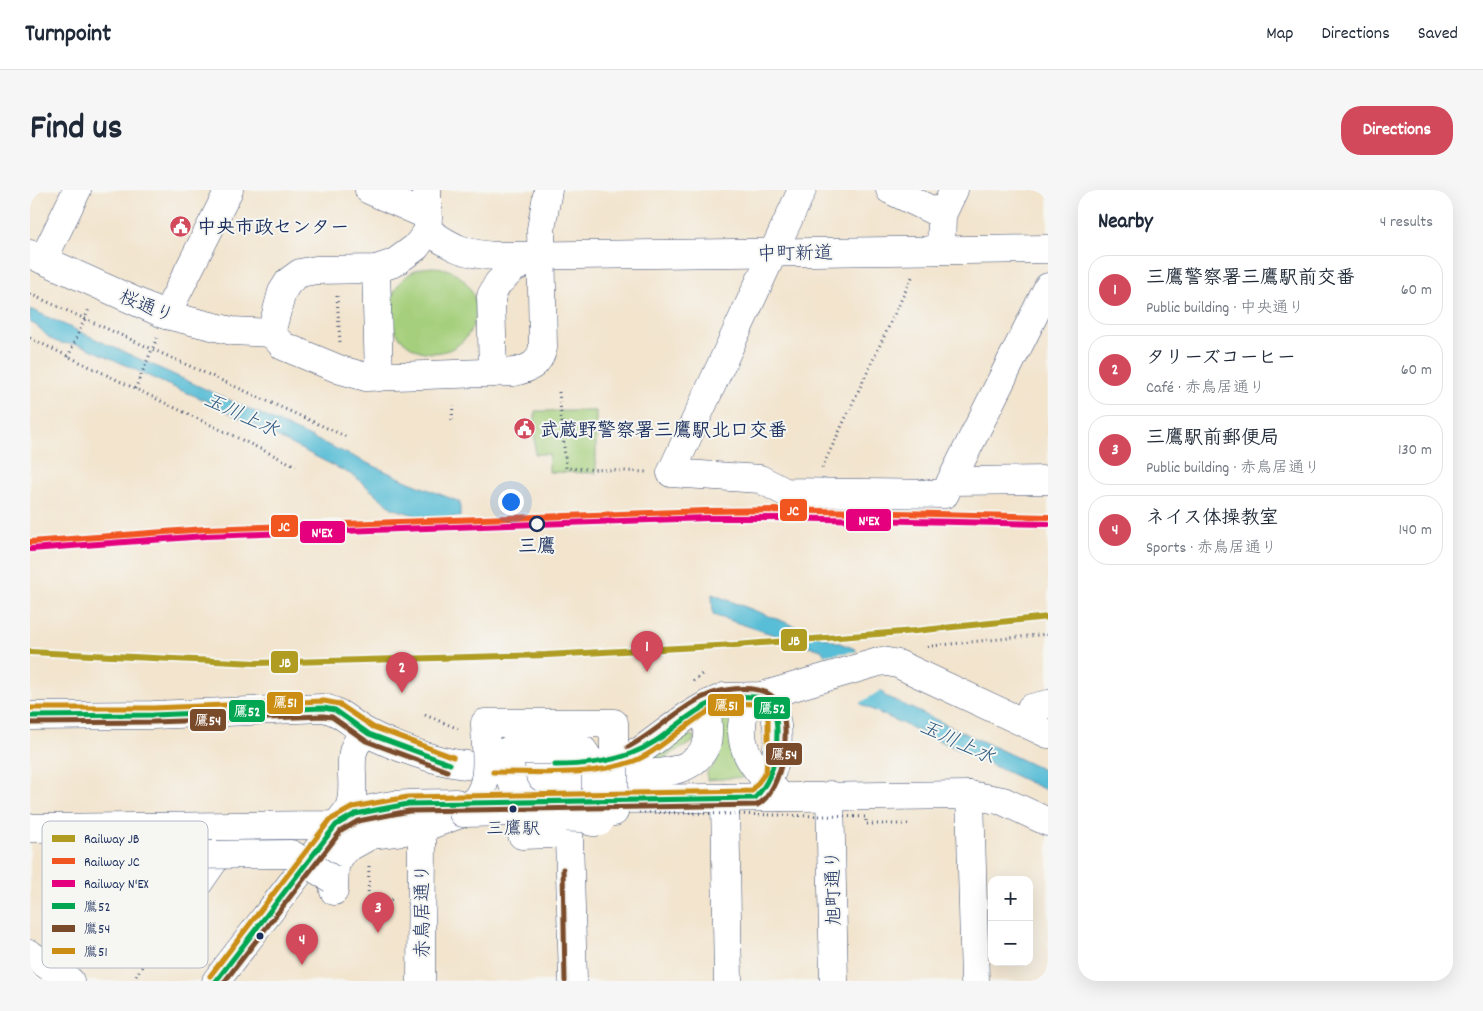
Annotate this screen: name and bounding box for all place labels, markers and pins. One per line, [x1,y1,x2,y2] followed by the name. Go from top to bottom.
[169,214,193,238] public building icon: 中央市政センター
[197,216,349,243] place label: 中央市政センター
[512,417,536,441] public building icon: 武蔵野警察署三鷹駅北口交番
[540,419,787,446] place label: 武蔵野警察署三鷹駅北口交番
[529,516,545,532] marker: 三鷹
[518,535,556,562] place label: 三鷹
[631,631,663,672] pin: 1
[386,652,418,693] pin: 2
[508,804,518,814] marker: 三鷹駅
[486,818,540,843] place label: 三鷹駅
[362,892,394,933] pin: 3
[286,924,318,965] pin: 4
[255,931,265,941] unlabelled marker

